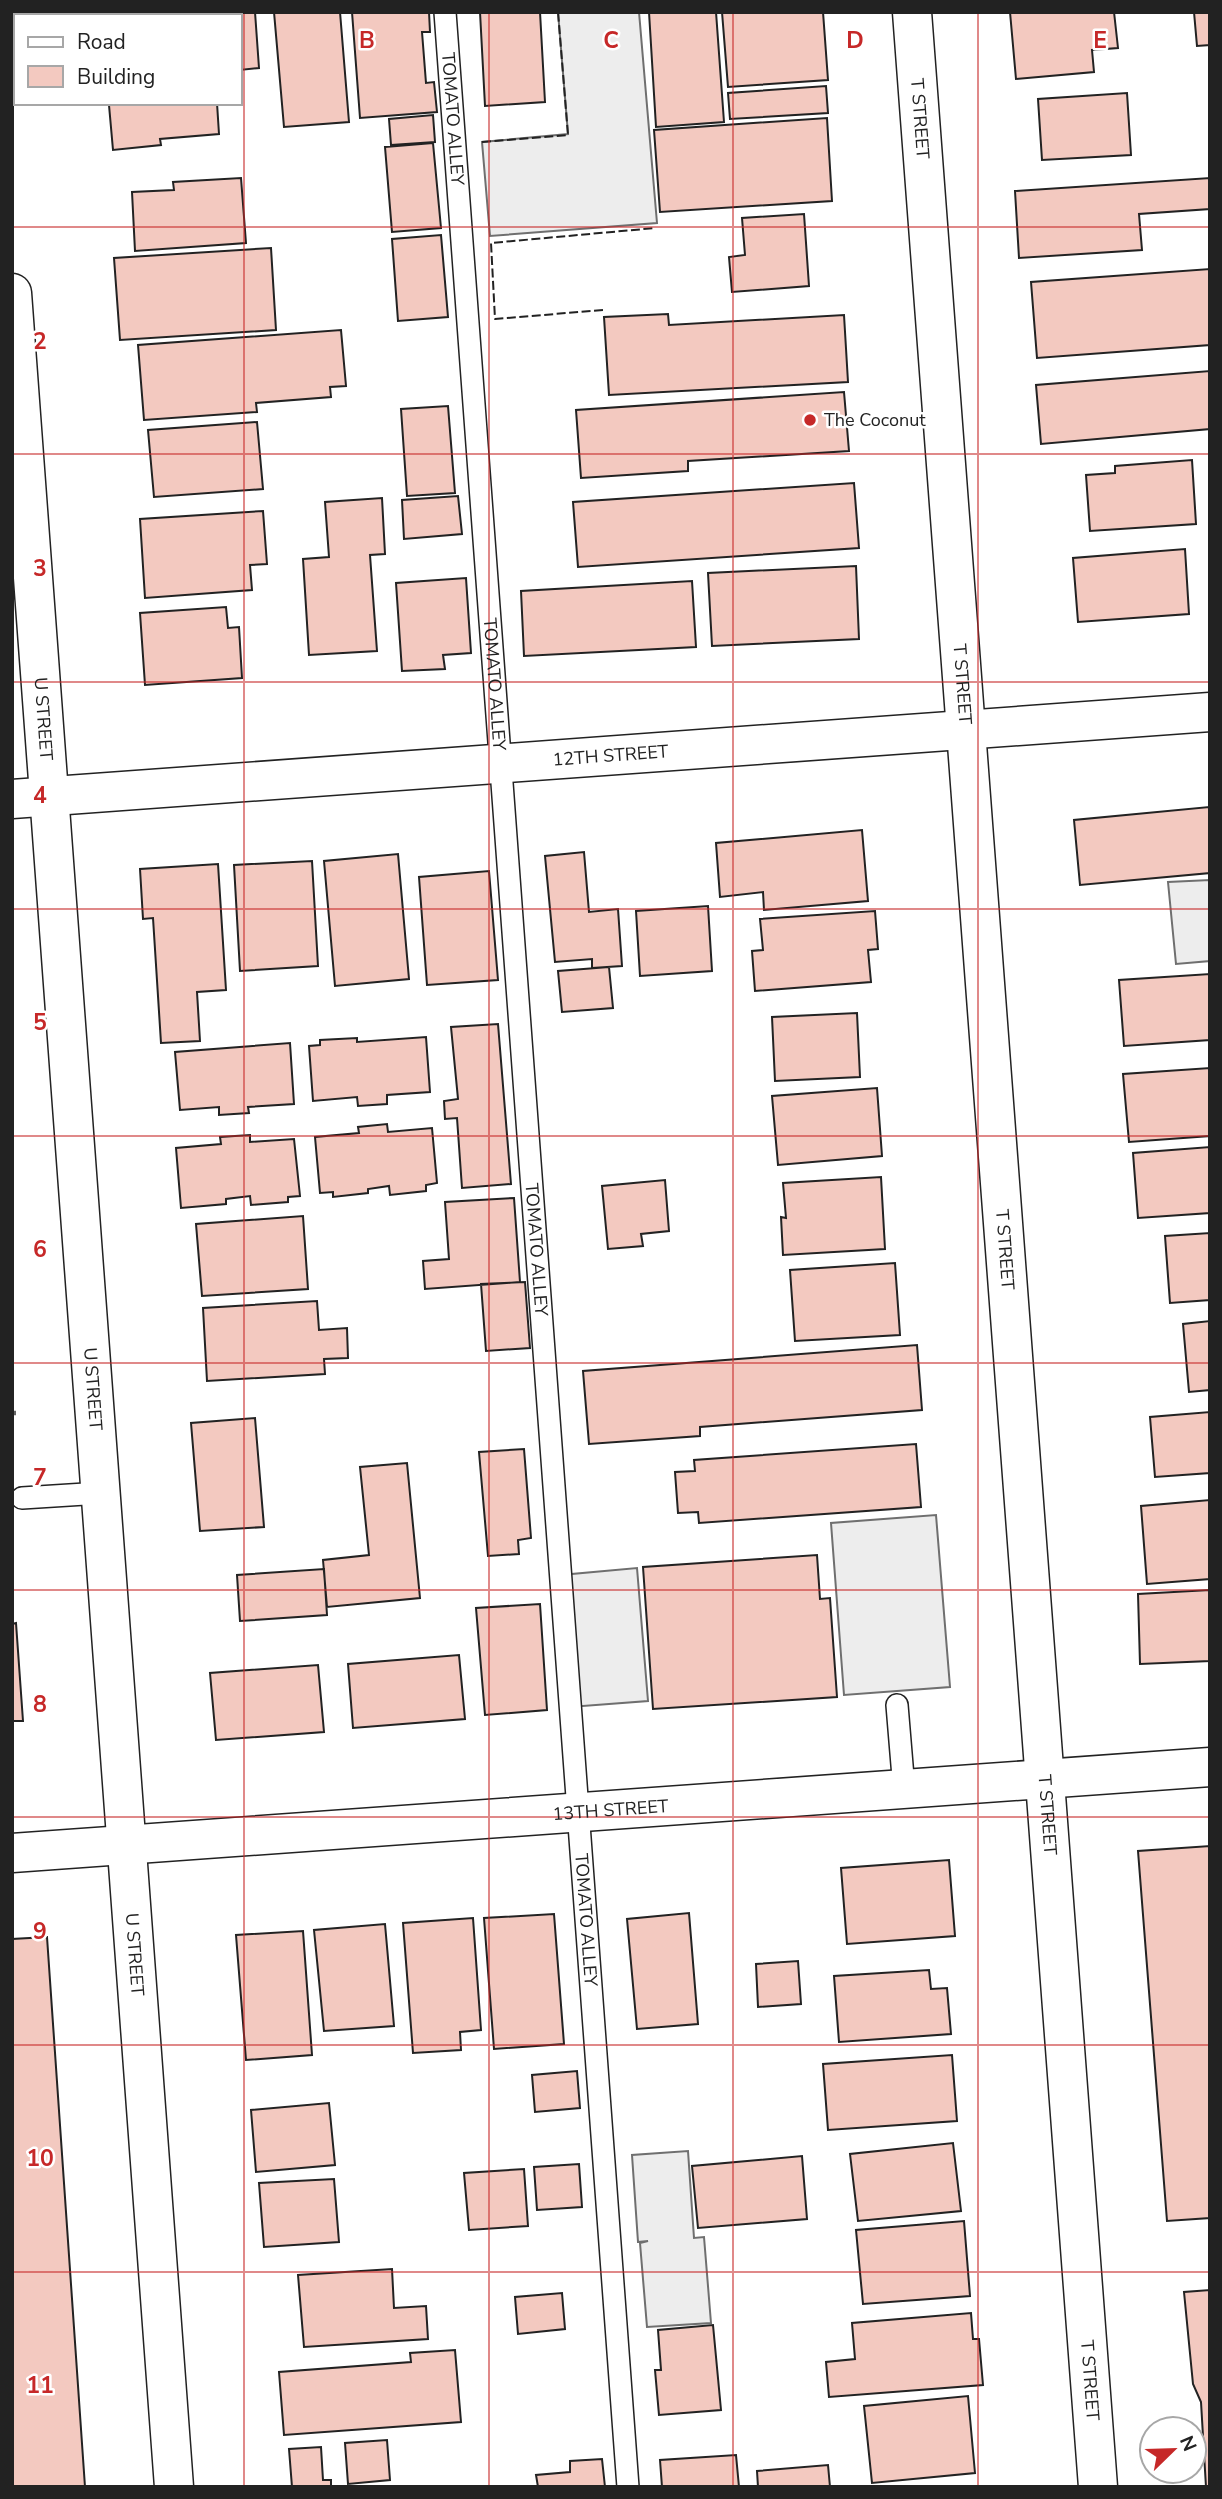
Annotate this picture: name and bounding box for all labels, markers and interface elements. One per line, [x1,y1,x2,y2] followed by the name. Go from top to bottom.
[14,14,242,105] legend
[359,25,375,56] text: B
[603,25,619,56] text: C
[846,25,864,56] text: D
[1093,25,1107,56] text: E
[77,28,126,56] text: Road
[436,51,470,186] street label: TOMATO ALLEY
[77,63,155,91] text: Building
[905,78,935,160] street label: T STREET
[33,326,47,357] text: 2
[824,408,926,432] place label: The Coconut
[802,412,818,428] marker: The Coconut
[33,553,47,584] text: 3
[478,617,512,752] street label: TOMATO ALLEY
[948,643,978,725] street label: T STREET
[28,677,58,761] street label: U STREET
[552,739,669,772] street label: 12TH STREET
[33,780,47,811] text: 4
[33,1007,47,1038] text: 5
[520,1182,553,1317] street label: TOMATO ALLEY
[990,1208,1020,1291] street label: T STREET
[33,1234,47,1265] text: 6
[78,1347,108,1431] street label: U STREET
[33,1462,47,1493] text: 7
[33,1689,47,1720] text: 8
[1032,1774,1062,1856] street label: T STREET
[552,1794,669,1826] street label: 13TH STREET
[569,1852,603,1987] street label: TOMATO ALLEY
[120,1912,150,1997] street label: U STREET
[33,1916,47,1947] text: 9
[26,2143,54,2174] text: 10
[1075,2339,1105,2422] street label: T STREET
[26,2370,54,2401] text: 11
[1138,2415,1208,2485] north arrow
[1173,2432,1202,2455] text: N

